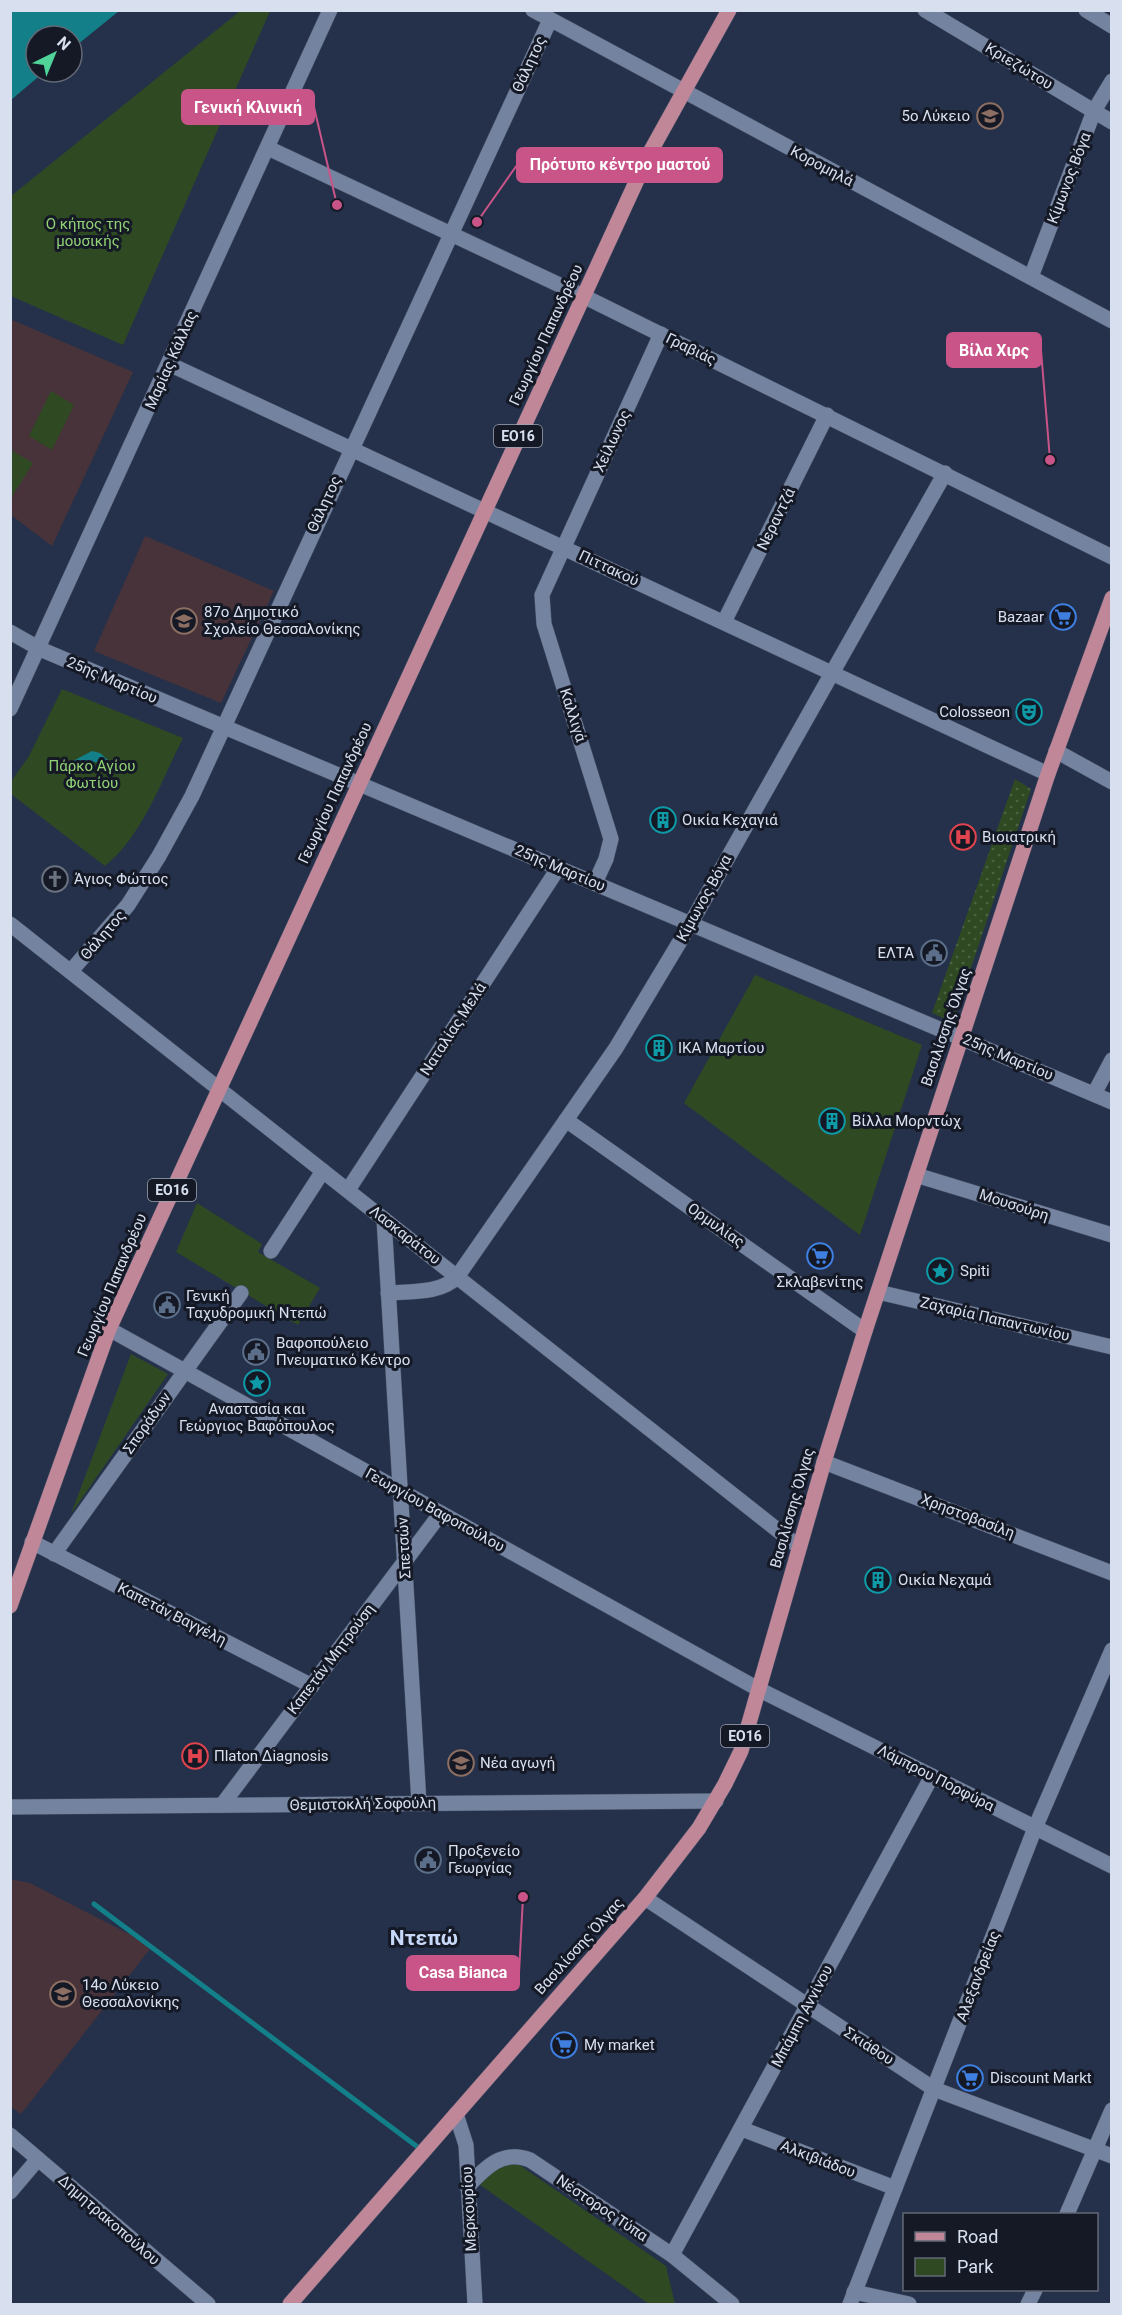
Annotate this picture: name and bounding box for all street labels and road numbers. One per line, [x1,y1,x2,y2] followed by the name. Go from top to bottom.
[508,33,550,95] street label: Θάλητος
[982,39,1056,93] street label: Κριεζώτου
[1043,129,1095,226] street label: Κίμωνος Βόγα
[787,142,857,190] street label: Κορομηλά
[505,261,587,409] street label: Γεωργίου Παπανδρέου
[141,308,201,412] street label: Μαρίας Κάλλας
[663,329,719,369] street label: Γραβιάς
[590,407,634,475] street label: Χείλωνος
[494,425,542,447] road number: ΕΟ16
[303,473,345,535] street label: Θάλητος
[753,485,799,553] street label: Νεραντζά
[576,546,642,590] street label: Πιττακού
[64,653,160,707] street label: 25ης Μαρτίου
[556,686,590,744] street label: Καλλιγά
[294,719,376,867] street label: Γεωργίου Παπανδρέου
[512,841,608,895] street label: 25ης Μαρτίου
[673,851,735,944] street label: Κίμωνος Βόγα
[77,907,129,963] street label: Θάλητος
[917,965,975,1089] street label: Βασιλίσσης Όλγας
[416,979,490,1079] street label: Ναταλίας Μελά
[960,1030,1056,1084] street label: 25ης Μαρτίου
[148,1179,196,1201] road number: ΕΟ16
[977,1185,1051,1225] street label: Μουσούρη
[684,1199,748,1251] street label: Ορμυλίας
[366,1202,444,1268] street label: Λασκαράτου
[74,1211,150,1359] street label: Γεωργίου Παπανδρέου
[919,1293,1071,1345] street label: Ζαχαρία Παπαντωνίου
[119,1389,175,1457] street label: Σποράδων
[766,1446,818,1570] street label: Βασιλίσσης Όλγας
[362,1464,508,1556] street label: Γεωργίου Βαφοπούλου
[919,1490,1017,1542] street label: Χρηστοβασίλη
[393,1517,415,1579] street label: Σπετσών
[115,1579,229,1649] street label: Καπετάν Βαγγέλη
[284,1600,378,1718] street label: Καπετάν Μητρούση
[721,1725,769,1747] road number: ΕΟ16
[875,1741,998,1815] street label: Λάμπρου Πορφύρα
[290,1794,436,1814] street label: Θεμιστοκλή Σοφούλη
[531,1894,627,1998] street label: Βασιλίσσης Όλγας
[952,1928,1004,2024] street label: Αλεξανδρείας
[768,1962,836,2070] street label: Μπάμπη Αννίνου
[841,2023,897,2069] street label: Σκιάθου
[778,2136,858,2182] street label: Αλκιβιάδου
[458,2166,480,2252] street label: Μερκουρίου
[55,2171,163,2269] street label: Δημητρακοπούλου
[553,2171,652,2245] street label: Νέστορος Τύπα

